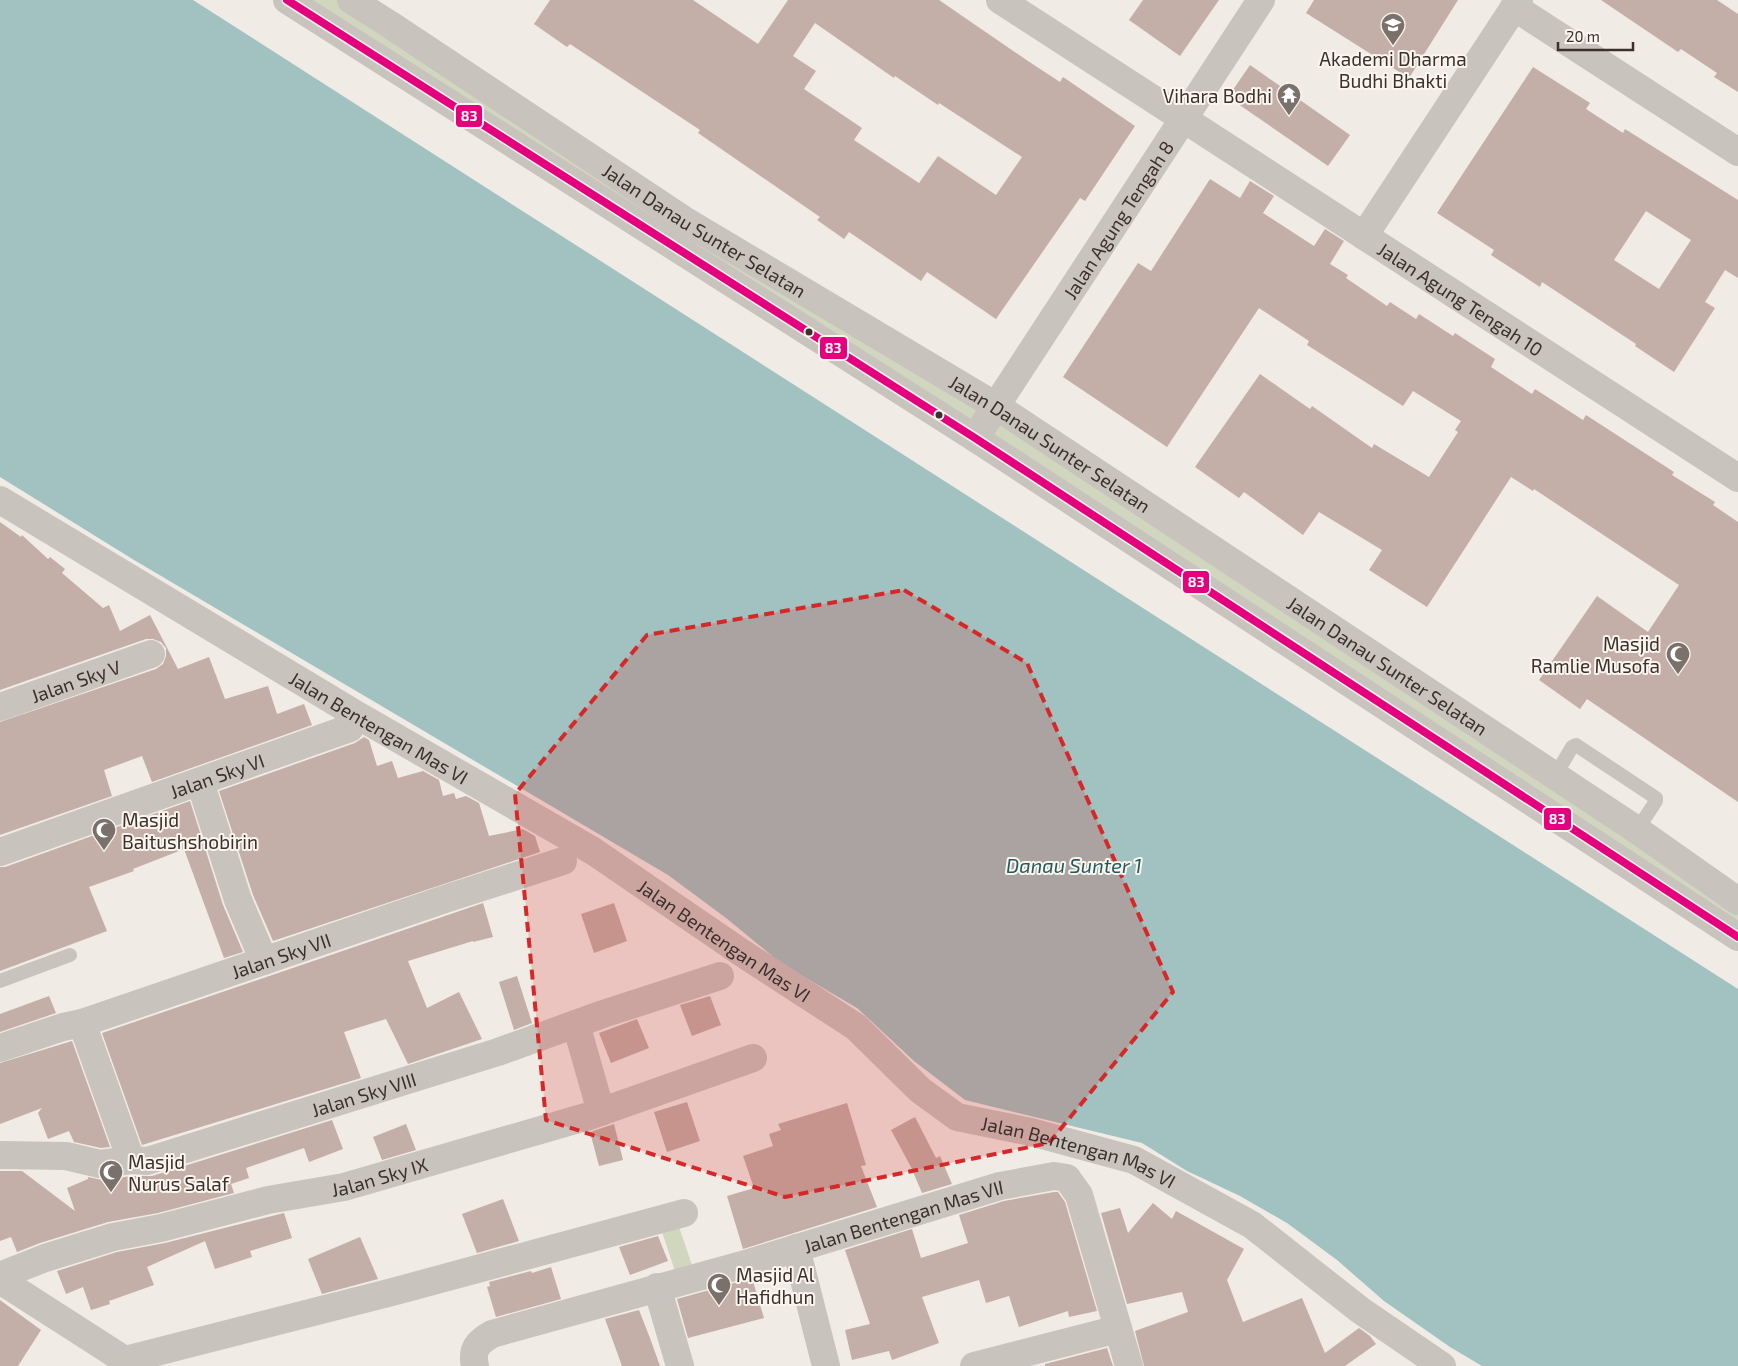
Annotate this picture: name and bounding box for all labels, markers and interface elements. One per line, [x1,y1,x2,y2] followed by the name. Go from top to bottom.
[1380,12,1406,46] school or university icon: Akademi Dharma Budhi Bhakti
[1558,20,1633,52] scale bar
[1566,27,1600,45] text: 20 m
[1319,47,1467,92] place label: Akademi Dharma Budhi Bhakti
[1276,82,1302,116] temple icon: Vihara Bodhi
[1163,84,1272,107] place label: Vihara Bodhi
[455,104,483,128] line badge: 83
[461,107,477,124] text: 83
[1058,136,1178,303] street label: Jalan Agung Tengah 8
[599,158,811,302] street label: Jalan Danau Sunter Selatan
[1374,237,1548,360] street label: Jalan Agung Tengah 10
[804,327,814,337] unlabelled marker
[819,336,848,360] line badge: 83
[825,339,841,356] text: 83
[946,370,1155,517] street label: Jalan Danau Sunter Selatan
[934,410,944,420] unlabelled marker
[1182,570,1210,594] line badge: 83
[1188,573,1204,590] text: 83
[1283,591,1492,740] street label: Jalan Danau Sunter Selatan
[1531,632,1660,677] place label: Masjid Ramlie Musofa
[1665,641,1691,675] mosque icon: Masjid Ramlie Musofa
[27,654,124,707] street label: Jalan Sky V
[286,666,473,788] street label: Jalan Bentengan Mas VI
[166,748,267,802] street label: Jalan Sky VI
[1543,807,1572,831] line badge: 83
[122,808,258,853] place label: Masjid Baitushshobirin
[1549,810,1565,827] text: 83
[91,817,117,851] mosque icon: Masjid Baitushshobirin
[1006,853,1142,877] water label: Danau Sunter 1
[634,874,815,1006] street label: Jalan Bentengan Mas VI
[228,927,334,983] street label: Jalan Sky VII
[308,1067,419,1121] street label: Jalan Sky VIII
[979,1111,1180,1192] street label: Jalan Bentengan Mas VI
[128,1150,230,1195] place label: Masjid Nurus Salaf
[330,1152,431,1200] street label: Jalan Sky IX
[98,1159,124,1193] mosque icon: Masjid Nurus Salaf
[800,1174,1005,1257] street label: Jalan Bentengan Mas VII
[736,1263,815,1308] place label: Masjid Al Hafidhun
[706,1272,732,1306] mosque icon: Masjid Al Hafidhun

